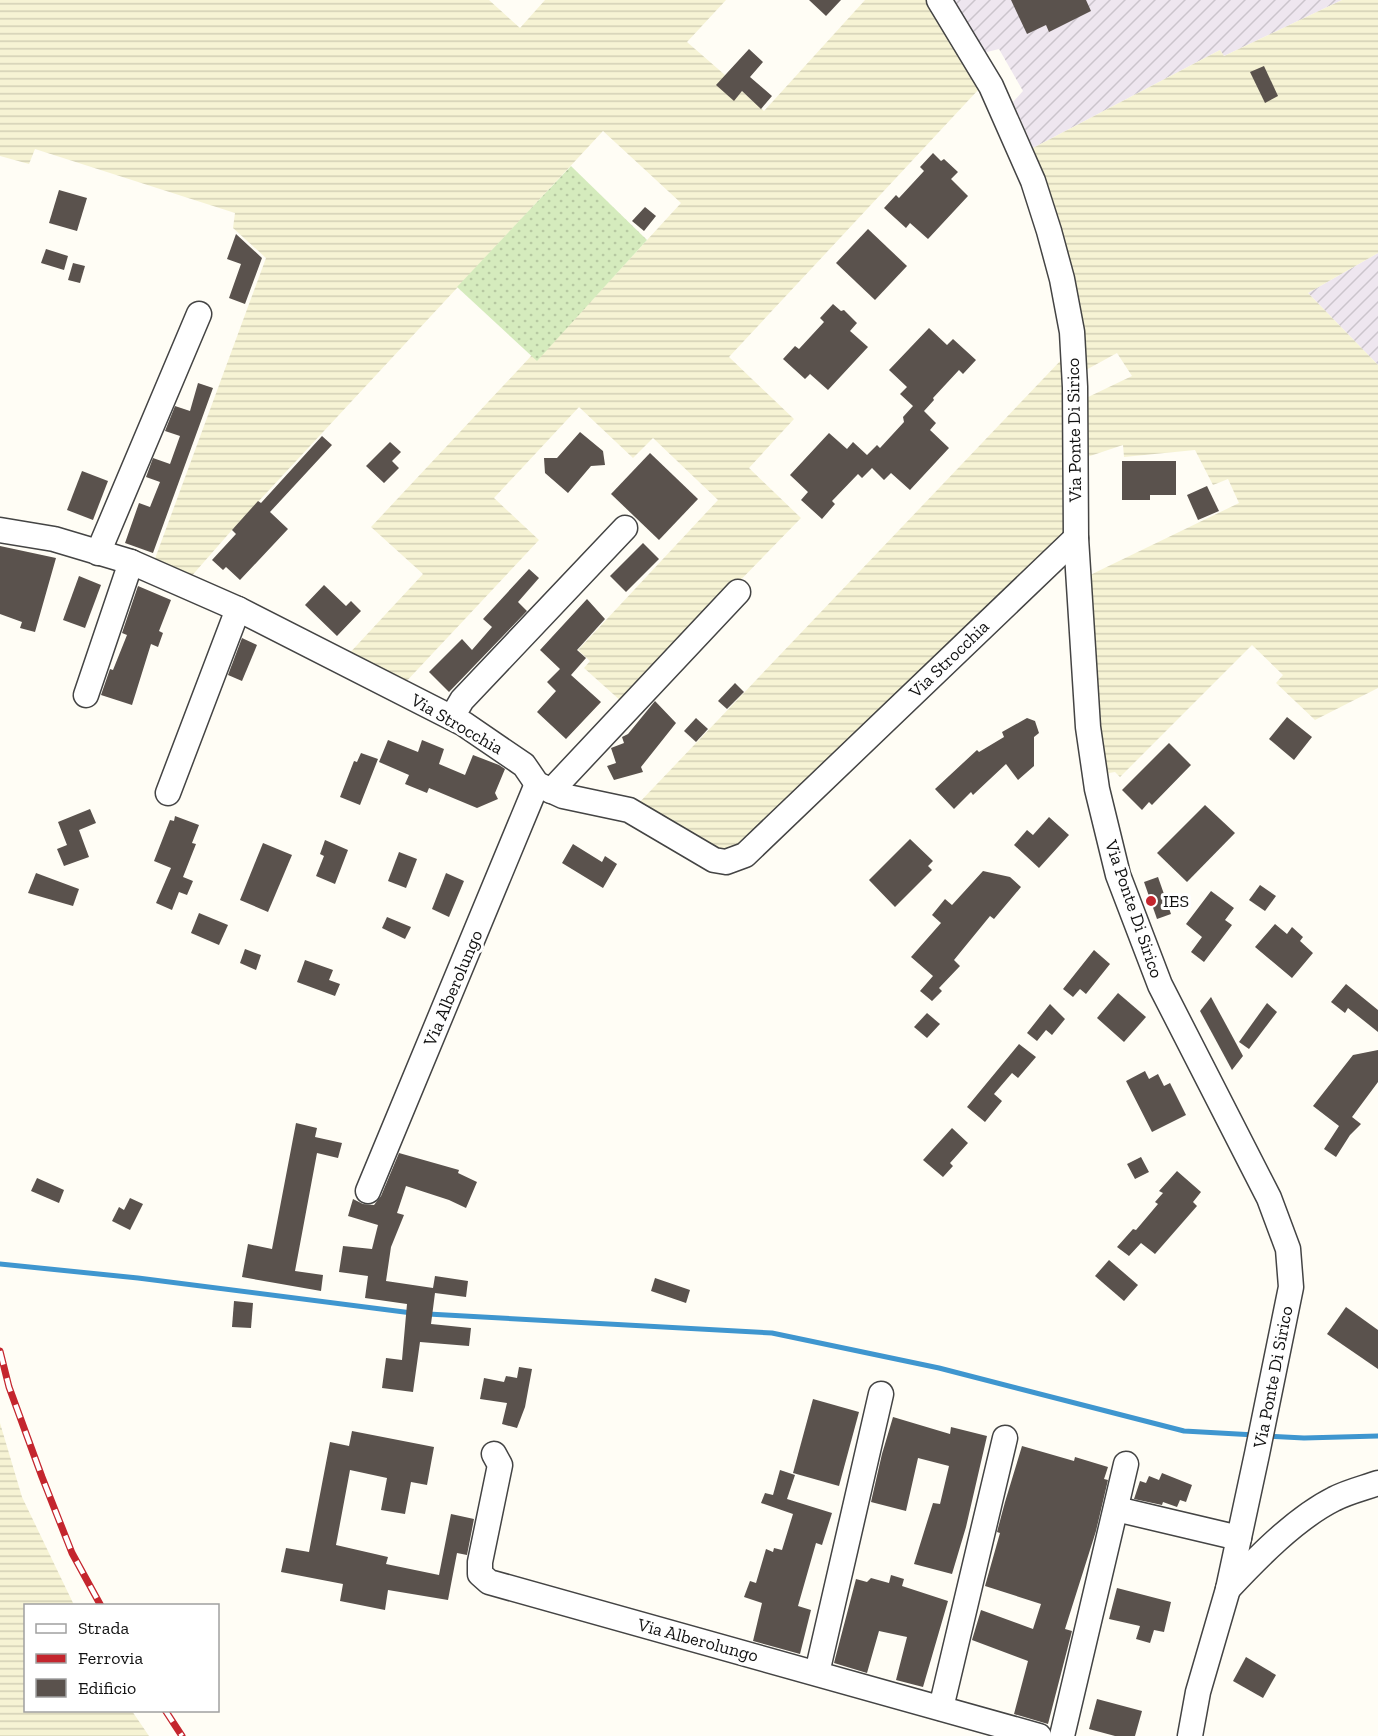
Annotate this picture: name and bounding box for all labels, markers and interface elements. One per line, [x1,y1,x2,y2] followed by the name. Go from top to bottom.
[1062,358,1086,503] street label: Via Ponte Di Sirico
[904,615,994,703] street label: Via Strocchia
[406,688,507,759] street label: Via Strocchia
[1100,836,1168,981] street label: Via Ponte Di Sirico
[1163,890,1189,912] place label: IES
[1144,894,1158,908] marker: IES
[418,927,487,1050] street label: Via Alberolungo
[1248,1304,1298,1451] street label: Via Ponte Di Sirico
[24,1604,219,1712] legend
[634,1613,761,1667] street label: Via Alberolungo
[78,1617,129,1639] text: Strada
[78,1647,143,1669] text: Ferrovia
[78,1677,136,1699] text: Edificio

